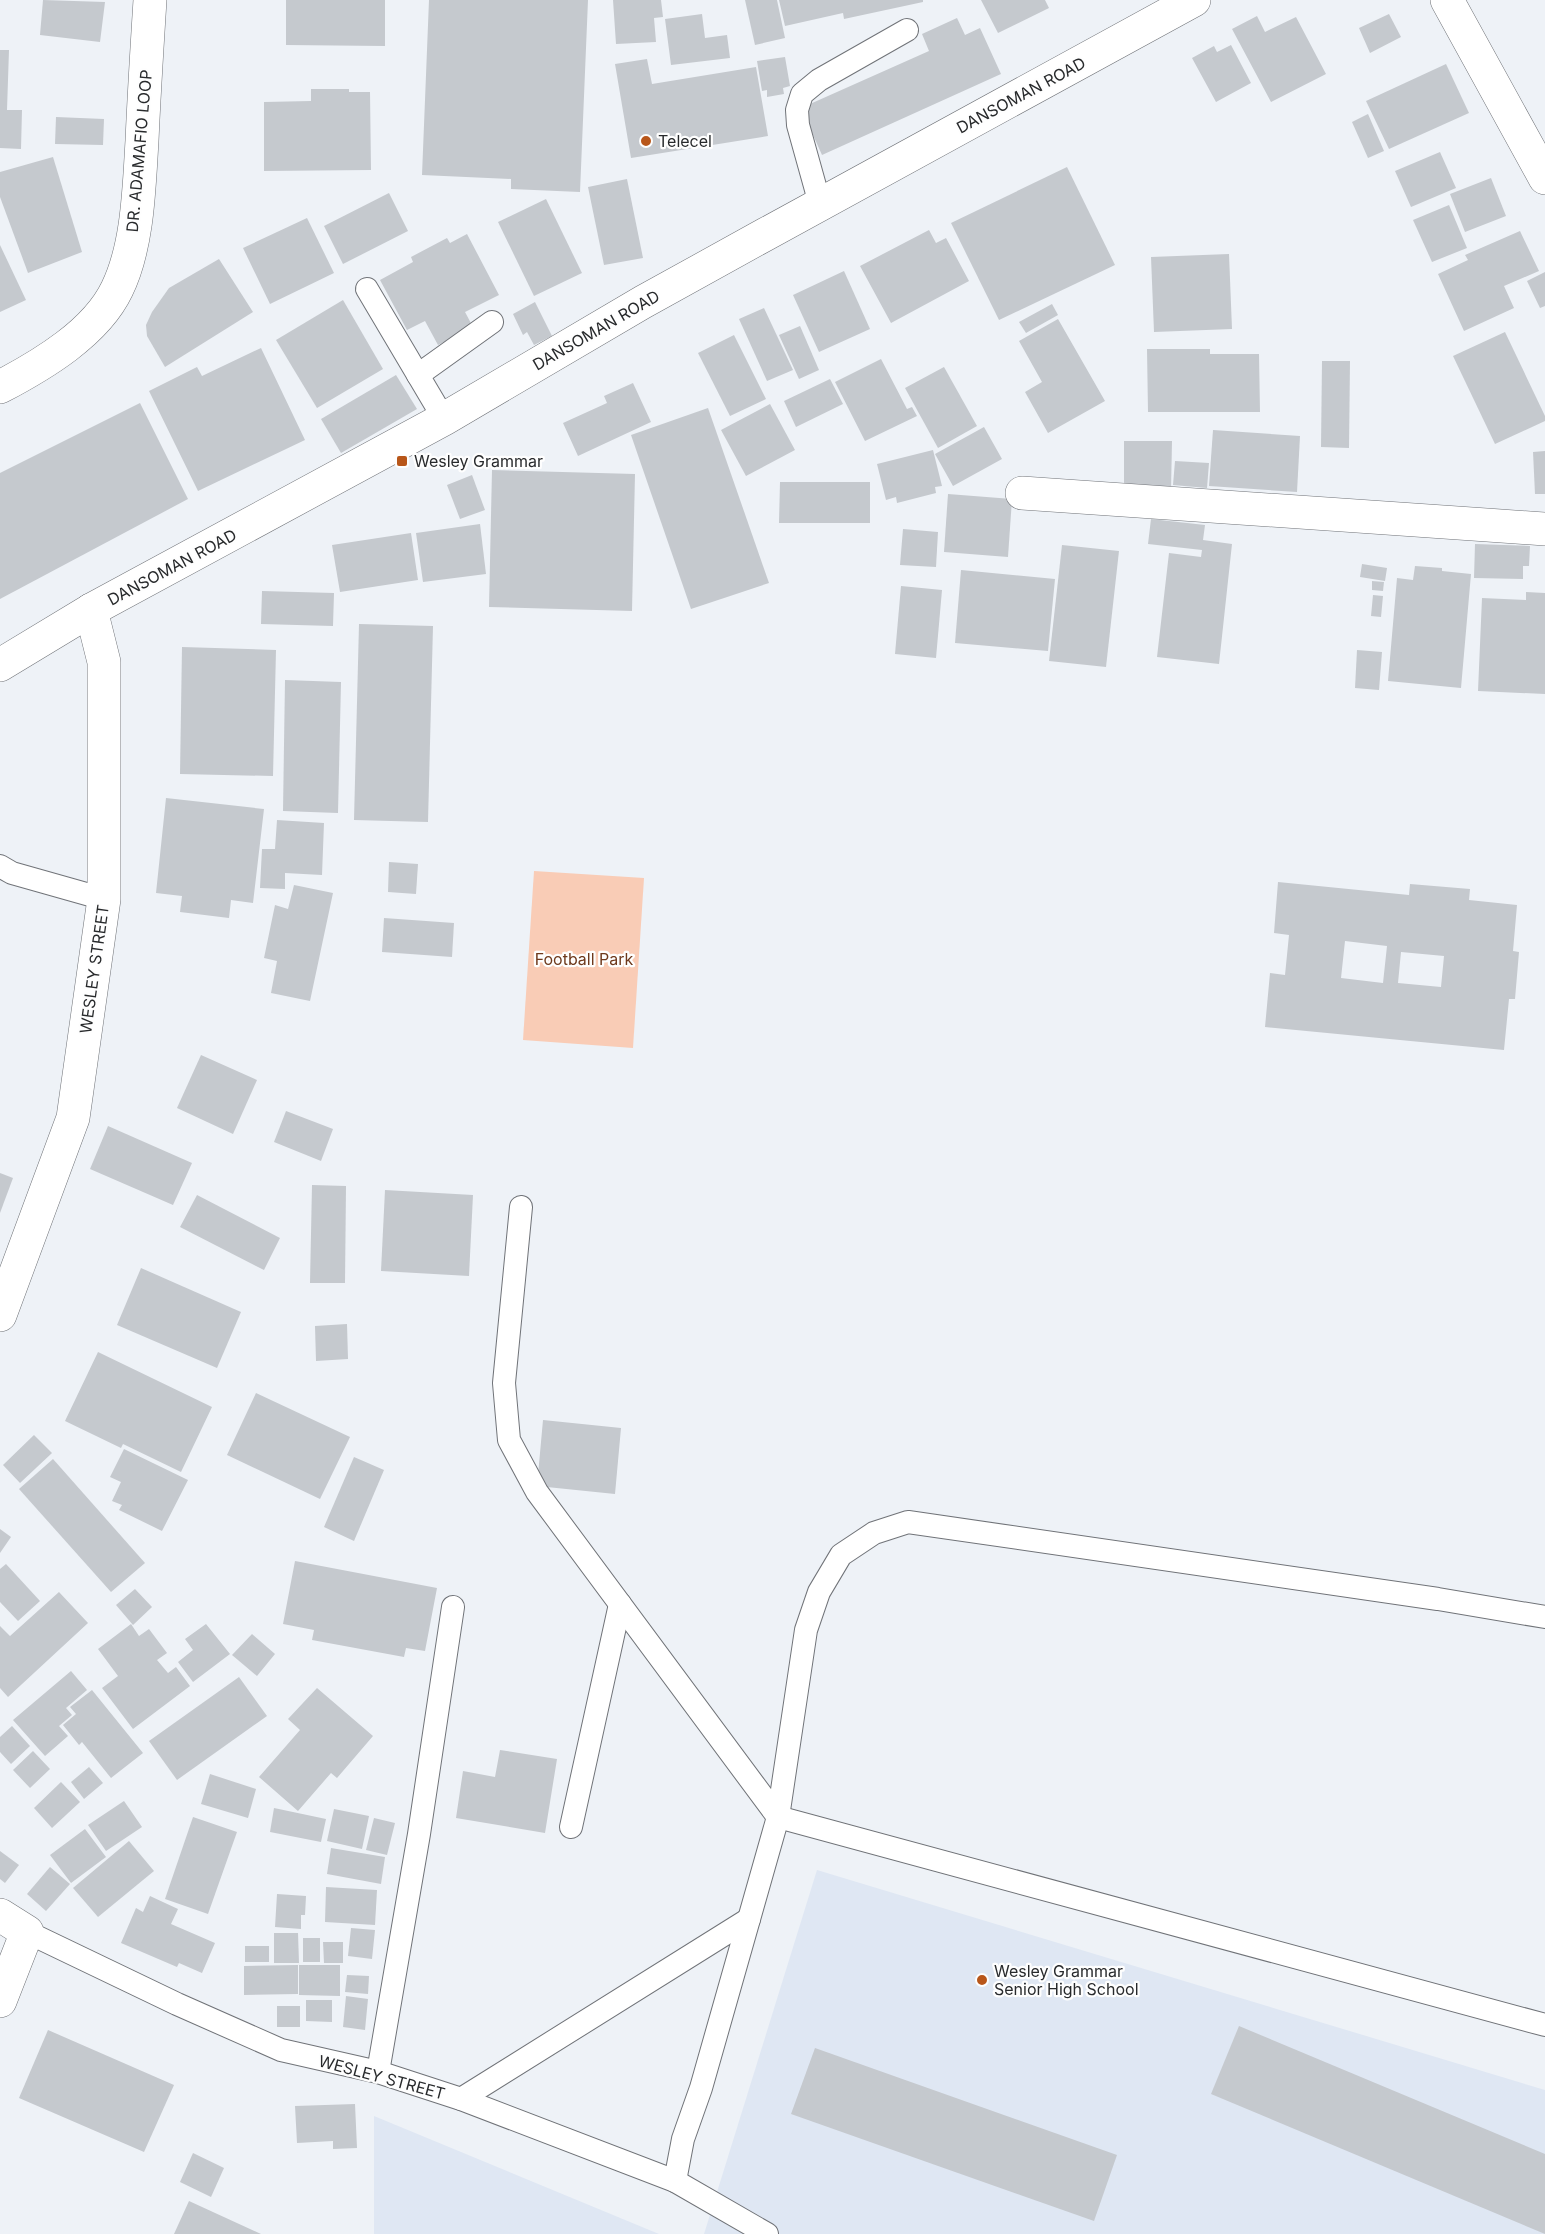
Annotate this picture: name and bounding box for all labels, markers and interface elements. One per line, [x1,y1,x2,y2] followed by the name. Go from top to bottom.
[953,53,1089,137] street label: DANSOMAN ROAD
[122,69,156,233] street label: DR. ADAMAFIO LOOP
[658,131,712,151] place label: Telecel
[639,134,653,148] marker: Telecel
[529,286,663,374] street label: DANSOMAN ROAD
[414,451,543,471] place label: Wesley Grammar
[395,454,409,468] marker: Wesley Grammar
[104,525,240,609] street label: DANSOMAN ROAD
[75,903,113,1035] street label: WESLEY STREET
[535,949,634,969] park label: Football Park
[994,1961,1139,1999] place label: Wesley Grammar Senior High School
[975,1973,989,1987] marker: Wesley Grammar Senior High School
[317,2051,447,2103] street label: WESLEY STREET

